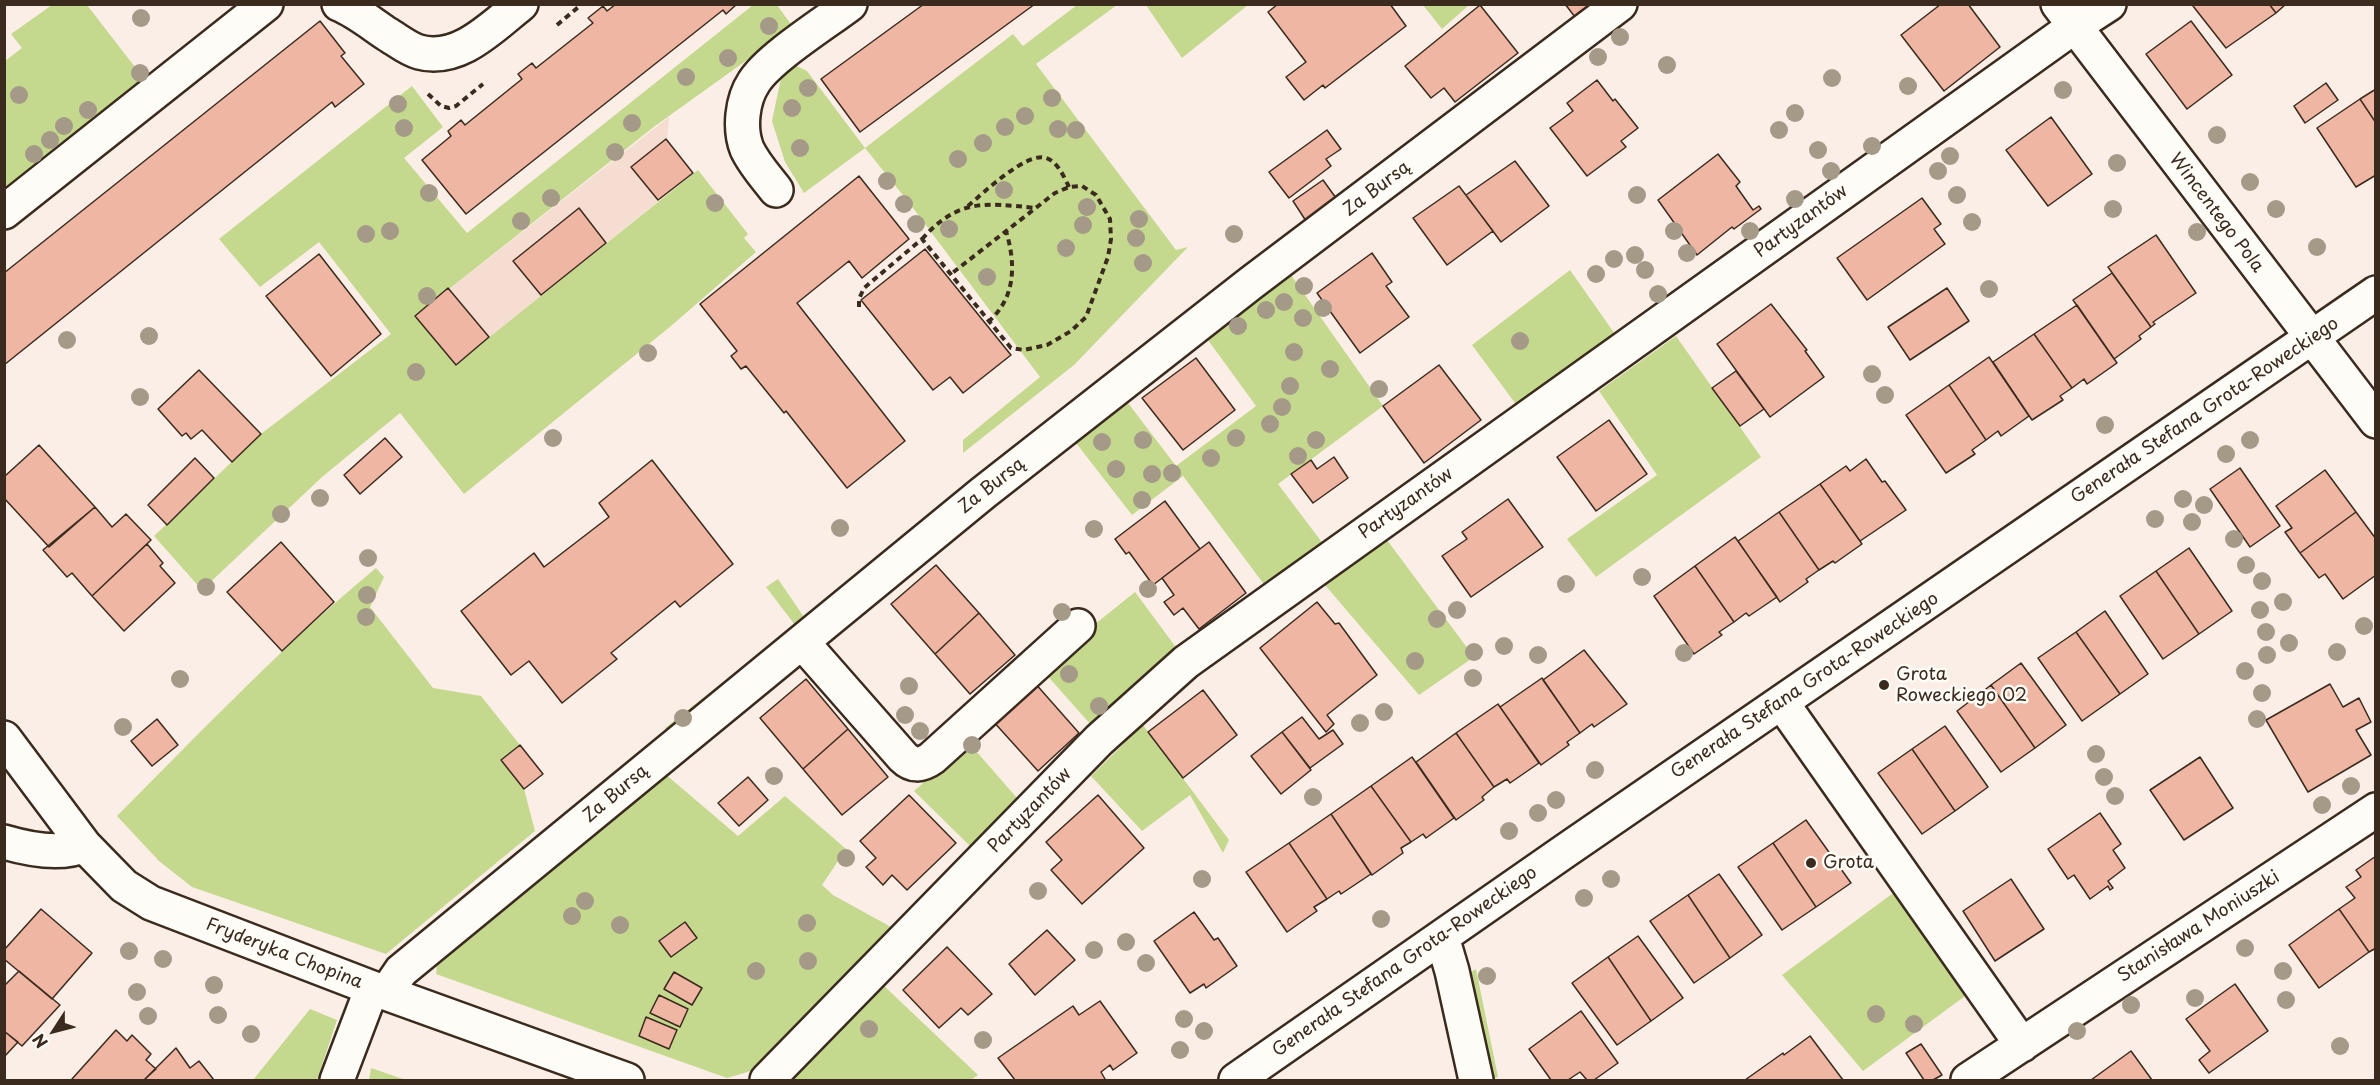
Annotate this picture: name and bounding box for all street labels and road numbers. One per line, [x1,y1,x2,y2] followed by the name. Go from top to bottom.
[2164,149,2268,277] street label: Wincentego Pola
[1339,157,1415,221] street label: Za Bursą
[1750,181,1852,263] street label: Partyzantów
[2067,313,2343,509] street label: Generała Stefana Grota-Roweckiego
[954,453,1030,519] street label: Za Bursą
[1355,464,1457,544] street label: Partyzantów
[1667,588,1943,784] street label: Generała Stefana Grota-Roweckiego
[579,761,653,827] street label: Za Bursą
[984,764,1076,858] street label: Partyzantów
[1268,862,1542,1062] street label: Generała Stefana Grota-Roweckiego
[2114,867,2284,987] street label: Stanisława Moniuszki
[203,914,365,994] street label: Fryderyka Chopina

